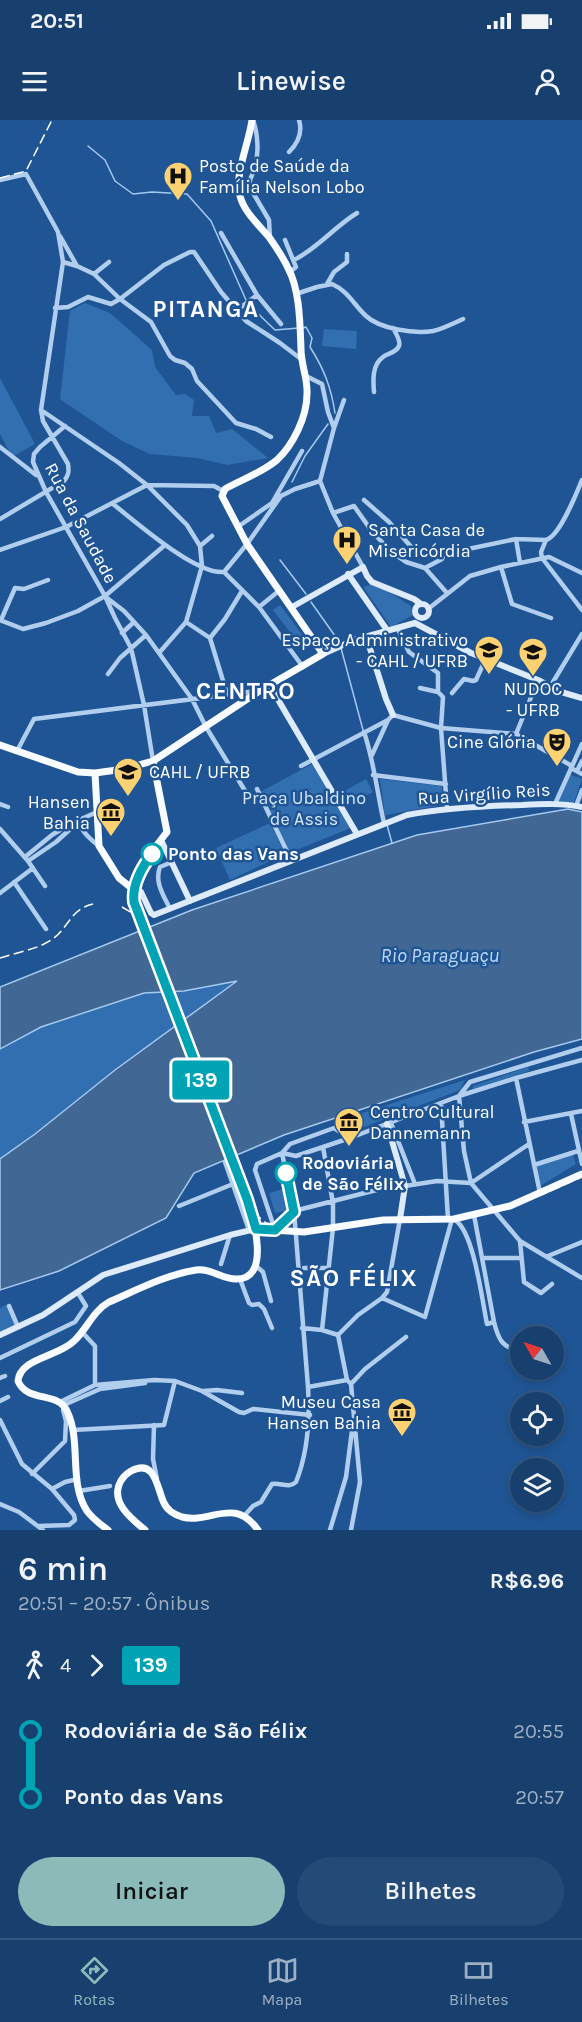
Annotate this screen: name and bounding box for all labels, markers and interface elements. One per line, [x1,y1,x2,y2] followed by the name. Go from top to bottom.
[30,8,84,34] text: 20:51
[18,65,51,98] icon: menu
[236,65,346,97] text: Linewise
[531,65,564,98] icon: person
[199,155,364,198] place label: Posto de Saúde da Família Nelson Lobo
[162,160,194,202] hospital icon: Posto de Saúde da Família Nelson Lobo
[153,295,259,323] district label: PITANGA
[40,459,122,587] street label: Rua da Saudade
[368,519,485,562] place label: Santa Casa de Misericórdia
[331,524,363,566] hospital icon: Santa Casa de Misericórdia
[282,629,468,672] place label: Espaço Administrativo - CAHL / UFRB
[473,634,505,676] school or university icon: Espaço Administrativo - CAHL / UFRB
[517,636,549,678] school or university icon: NUDOC - UFRB
[196,677,296,705] district label: CENTRO
[504,678,562,721] place label: NUDOC - UFRB
[541,726,573,768] theatre icon: Cine Glória
[447,731,536,753] place label: Cine Glória
[112,756,144,798] school or university icon: CAHL / UFRB
[149,761,251,783] place label: CAHL / UFRB
[417,778,551,810] street label: Rua Virgílio Reis
[242,787,366,830] park label: Praça Ubaldino de Assis
[28,791,90,834] place label: Hansen Bahia
[95,796,127,838] museum icon: Hansen Bahia
[141,843,163,865] marker: Ponto das Vans
[168,843,299,865] place label: Ponto das Vans
[381,944,499,967] water label: Rio Paraguaçu
[166,1060,236,1100] line badge: 139
[184,1068,218,1092] text: 139
[370,1101,495,1144] place label: Centro Cultural Dannemann
[333,1106,365,1148] museum icon: Centro Cultural Dannemann
[302,1152,404,1195] place label: Rodoviária de São Félix
[275,1162,297,1184] marker: Rodoviária de São Félix
[289,1262,419,1292] district label: SÃO FÉLIX
[510,1326,564,1380] north arrow
[510,1326,564,1512] map controls
[267,1391,381,1434] place label: Museu Casa Hansen Bahia
[510,1392,564,1446] button: locate
[386,1396,418,1438] museum icon: Museu Casa Hansen Bahia
[510,1458,564,1512] button: layers
[18,1550,108,1588] text: 6 min
[490,1568,564,1594] text: R$6.96
[18,1592,210,1615] text: 20:51 – 20:57 · Ônibus
[18,1649,51,1682] icon: walk
[80,1649,113,1682] icon: forward
[134,1653,168,1677] text: 139
[60,1654,71,1677] text: 4
[64,1718,307,1744] text: Rodoviária de São Félix
[513,1720,564,1743] text: 20:55
[64,1784,224,1810] text: Ponto das Vans
[515,1786,564,1809] text: 20:57
[18,1857,285,1926] button: Iniciar
[297,1857,564,1926] button: Bilhetes
[73,1954,115,2009] tab: Rotas
[262,1954,302,2009] tab: Mapa
[449,1954,509,2009] tab: Bilhetes

